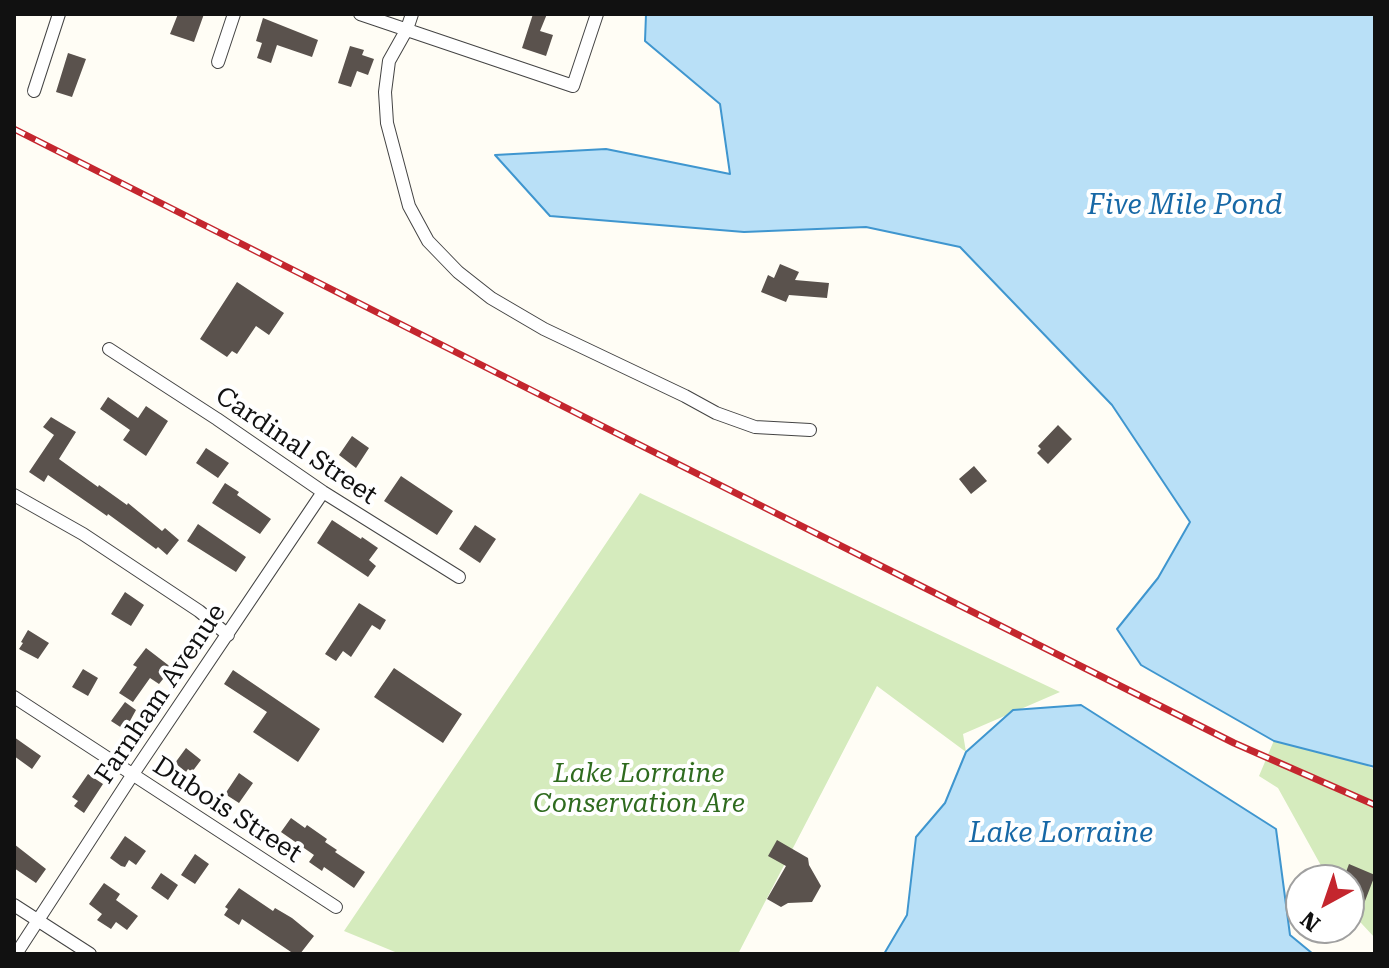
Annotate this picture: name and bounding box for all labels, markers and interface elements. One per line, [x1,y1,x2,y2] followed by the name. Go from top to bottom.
[1088,189,1282,223] water label: Five Mile Pond
[209,380,383,512] street label: Cardinal Street
[89,598,233,790] street label: Farnham Avenue
[147,750,307,870] street label: Dubois Street
[533,758,745,820] park label: Lake Lorraine Conservation Are
[969,817,1153,851] water label: Lake Lorraine
[1285,864,1365,944] north arrow
[1296,906,1325,936] text: N

